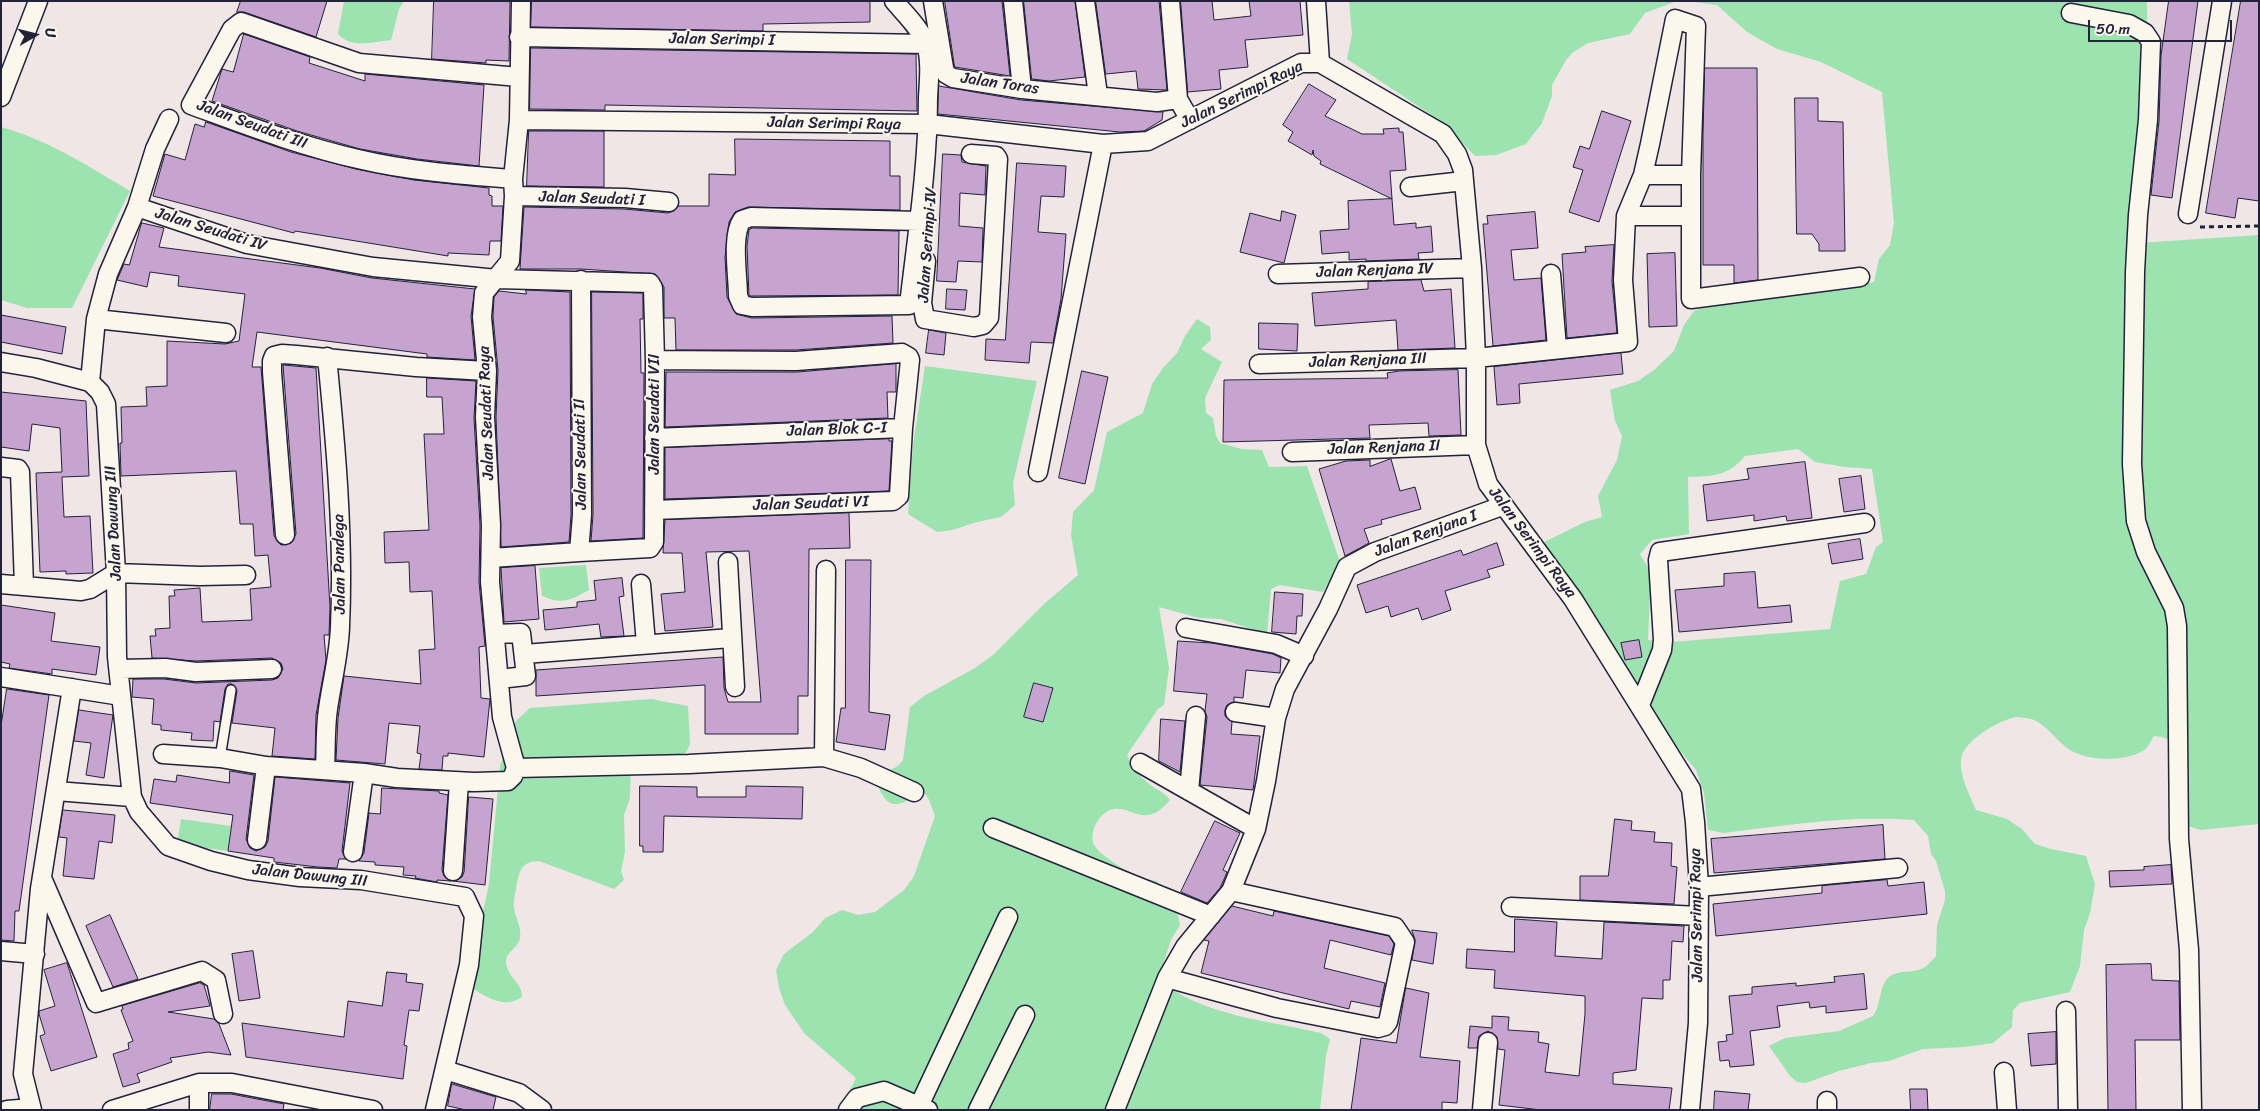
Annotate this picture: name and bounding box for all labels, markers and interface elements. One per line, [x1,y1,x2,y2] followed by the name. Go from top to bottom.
[10,10,60,60] north arrow
[2090,10,2234,42] scale bar
[2096,16,2130,42] text: 50 m
[37,27,63,39] text: U
[669,29,775,51] street label: Jalan Serimpi I
[1178,57,1306,133] street label: Jalan Serimpi Raya
[960,69,1040,99] street label: Jalan Toras
[194,96,310,154] street label: Jalan Seudati III
[767,113,901,135] street label: Jalan Serimpi Raya
[914,187,942,303] street label: Jalan Serimpi IV
[539,188,645,210] street label: Jalan Seudati I
[153,204,269,256] street label: Jalan Seudati IV
[1316,259,1434,283] street label: Jalan Renjana IV
[475,346,499,480] street label: Jalan Seudati Raya
[1309,349,1427,373] street label: Jalan Renjana III
[645,354,665,474] street label: Jalan Seudati VII
[570,398,592,510] street label: Jalan Seudati II
[787,419,887,441] street label: Jalan Blok C-I
[1327,436,1441,460] street label: Jalan Renjana II
[101,465,127,581] street label: Jalan Dawung III
[1484,484,1580,602] street label: Jalan Serimpi Raya
[753,492,869,516] street label: Jalan Seudati VI
[1372,507,1480,561] street label: Jalan Renjana I
[330,514,350,614] street label: Jalan Pandega
[1686,848,1708,982] street label: Jalan Serimpi Raya
[252,860,368,892] street label: Jalan Dawung III

